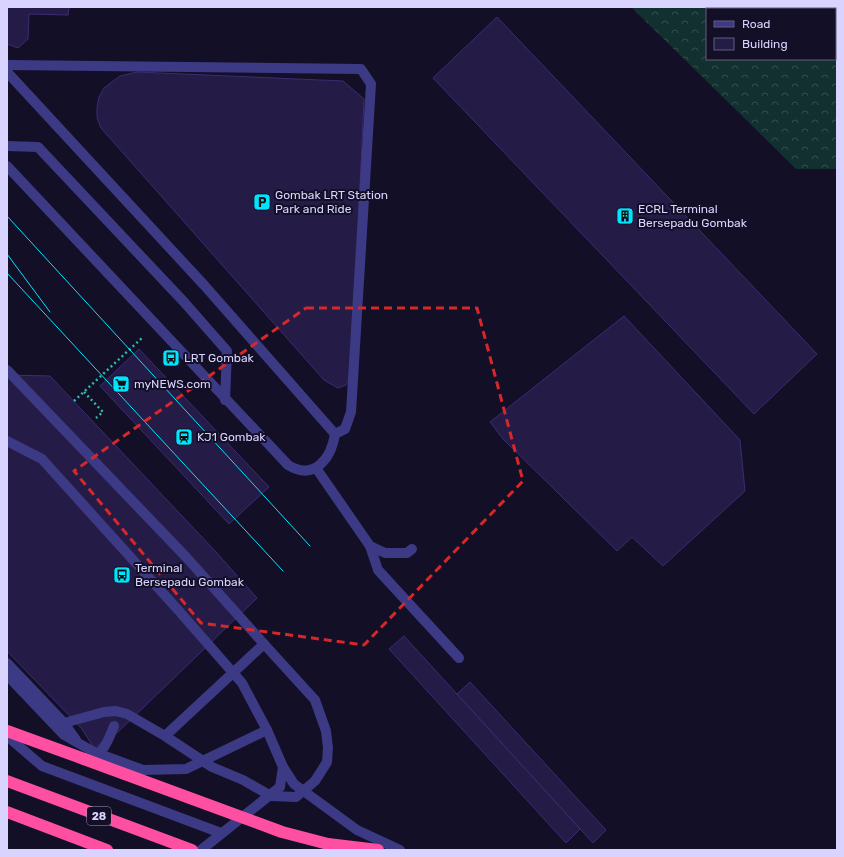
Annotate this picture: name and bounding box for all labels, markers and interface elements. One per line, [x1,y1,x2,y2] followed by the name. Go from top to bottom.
[706,8,836,60] legend
[742,17,770,31] text: Road
[742,37,788,51] text: Building
[275,188,388,216] place label: Gombak LRT Station Park and Ride
[252,192,272,212] parking icon: Gombak LRT Station Park and Ride
[638,202,748,230] place label: ECRL Terminal Bersepadu Gombak
[615,206,635,226] building icon: ECRL Terminal Bersepadu Gombak
[161,348,181,368] bus stop icon: LRT Gombak
[184,351,255,365] place label: LRT Gombak
[111,374,131,394] supermarket icon: myNEWS.com
[134,377,211,391] place label: myNEWS.com
[174,427,194,447] station icon: KJ1 Gombak
[197,430,266,444] place label: KJ1 Gombak
[135,561,245,589] place label: Terminal Bersepadu Gombak
[112,565,132,585] bus stop icon: Terminal Bersepadu Gombak
[87,807,111,825] road number: 28

